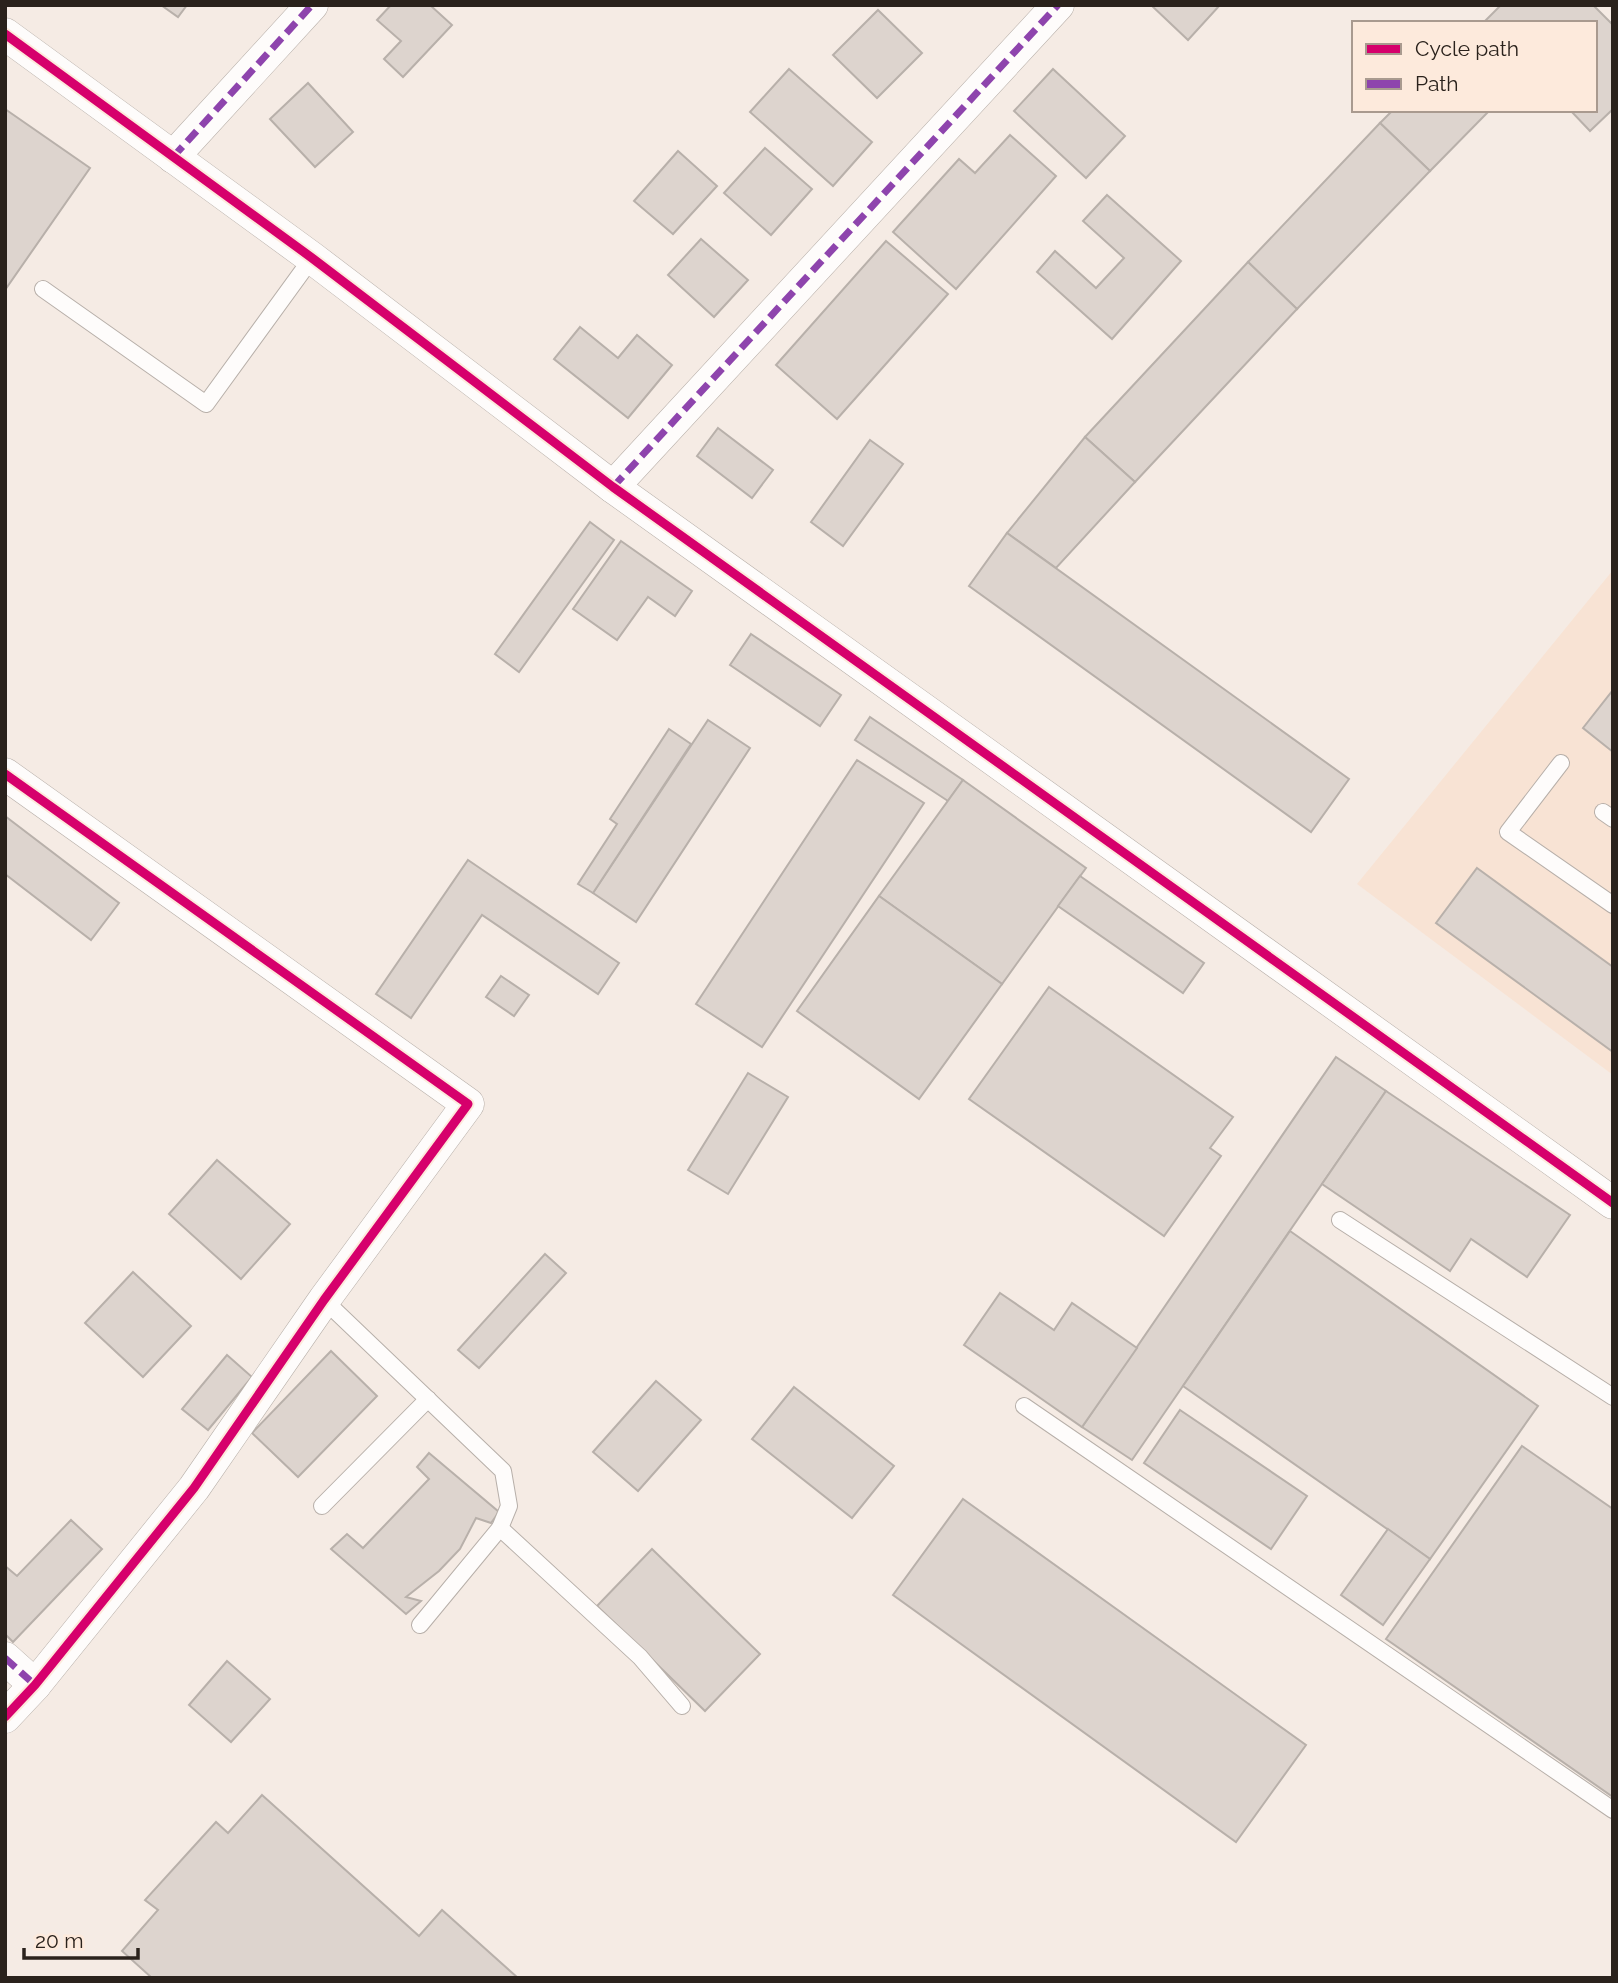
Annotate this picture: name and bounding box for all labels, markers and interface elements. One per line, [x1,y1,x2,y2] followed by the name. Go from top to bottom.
[1352,21,1597,112] legend
[1415,36,1519,61] text: Cycle path
[1415,71,1459,96] text: Path
[24,1916,138,1960] scale bar
[35,1928,83,1953] text: 20 m

